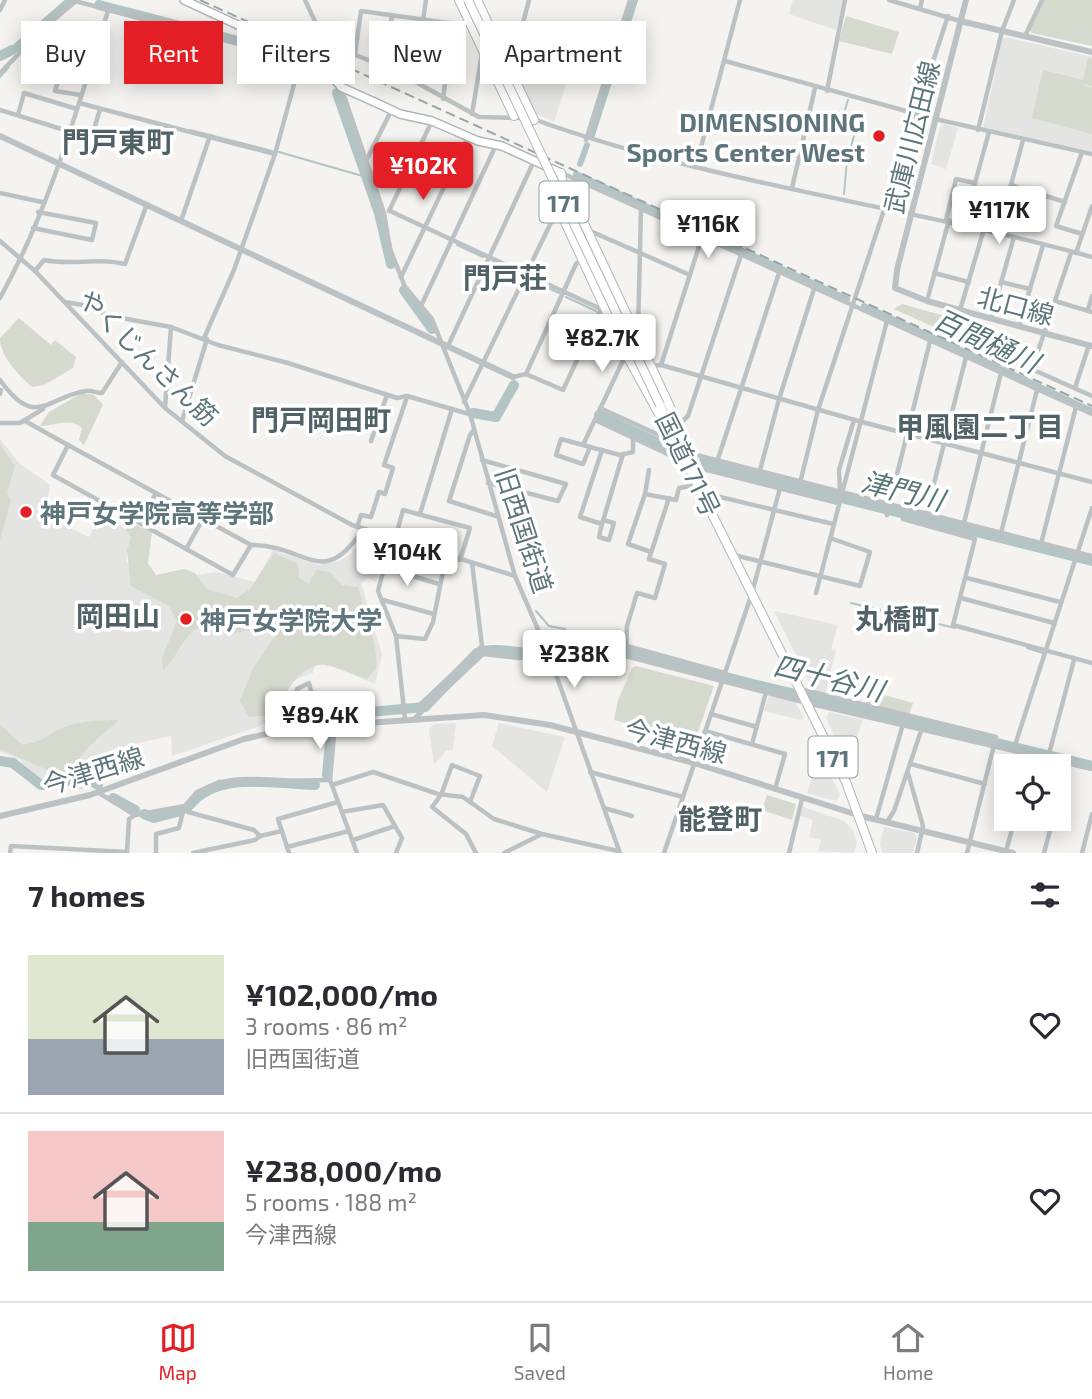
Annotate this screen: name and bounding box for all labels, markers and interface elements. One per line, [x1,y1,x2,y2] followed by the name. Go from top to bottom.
[21,21,110,84] chip: Buy
[124,21,223,84] chip: Rent
[237,21,355,84] chip: Filters
[369,21,466,84] chip: New
[480,21,646,84] chip: Apartment
[877,58,945,216] street label: 武庫川広田線
[627,106,865,167] place label: DIMENSIONING Sports Center West
[62,124,174,158] district label: 門戸東町
[871,128,887,144] marker: DIMENSIONING Sports Center West
[374,142,472,202] pin: ¥102K
[389,151,457,179] text: ¥102K
[540,182,588,222] road number: 171
[950,187,1048,246] pin: ¥117K
[968,195,1030,223] text: ¥117K
[659,201,757,260] pin: ¥116K
[676,209,740,237] text: ¥116K
[463,260,547,294] district label: 門戸荘
[974,280,1058,330] street label: 北口線
[73,283,225,431] street label: やくじんさん筋
[929,301,1048,380] water label: 百間樋川
[545,314,659,374] pin: ¥82.7K
[565,323,639,351] text: ¥82.7K
[251,402,391,436] district label: 門戸岡田町
[651,407,727,521] street label: 国道171号
[896,409,1064,443] district label: 甲風園二丁目
[490,463,560,597] street label: 旧西国街道
[858,463,951,517] water label: 津門川
[40,497,274,528] place label: 神戸女学院高等学部
[18,504,34,520] marker: 神戸女学院高等学部
[358,528,456,588] pin: ¥104K
[373,537,441,565] text: ¥104K
[76,598,160,632] district label: 岡田山
[855,601,939,635] district label: 丸橋町
[200,604,382,635] place label: 神戸女学院大学
[178,611,194,627] marker: 神戸女学院大学
[525,630,623,690] pin: ¥238K
[539,639,609,667] text: ¥238K
[771,647,890,708] water label: 四十谷川
[263,692,377,751] pin: ¥89.4K
[281,700,359,728] text: ¥89.4K
[622,712,730,768] street label: 今津西線
[808,736,858,778] road number: 171
[39,740,147,800] street label: 今津西線
[994,754,1071,831] map controls
[994,754,1071,831] button: locate
[678,801,762,835] district label: 能登町
[1026,876,1064,914] icon: filters
[28,877,145,913] text: 7 homes
[245,976,438,1012] text: ¥102,000/mo
[84,983,168,1067] icon: home
[1026,1006,1064,1044] icon: heart
[245,1012,407,1040] text: 3 rooms · 86 m²
[245,1044,360,1072] text: 旧西国街道
[245,1152,442,1188] text: ¥238,000/mo
[84,1159,168,1243] icon: home
[1026,1182,1064,1220] icon: heart
[245,1188,417,1216] text: 5 rooms · 188 m²
[245,1220,337,1248] text: 今津西線
[159,1319,197,1384] tab: Map
[514,1319,566,1384] tab: Saved
[883,1319,933,1384] tab: Home

